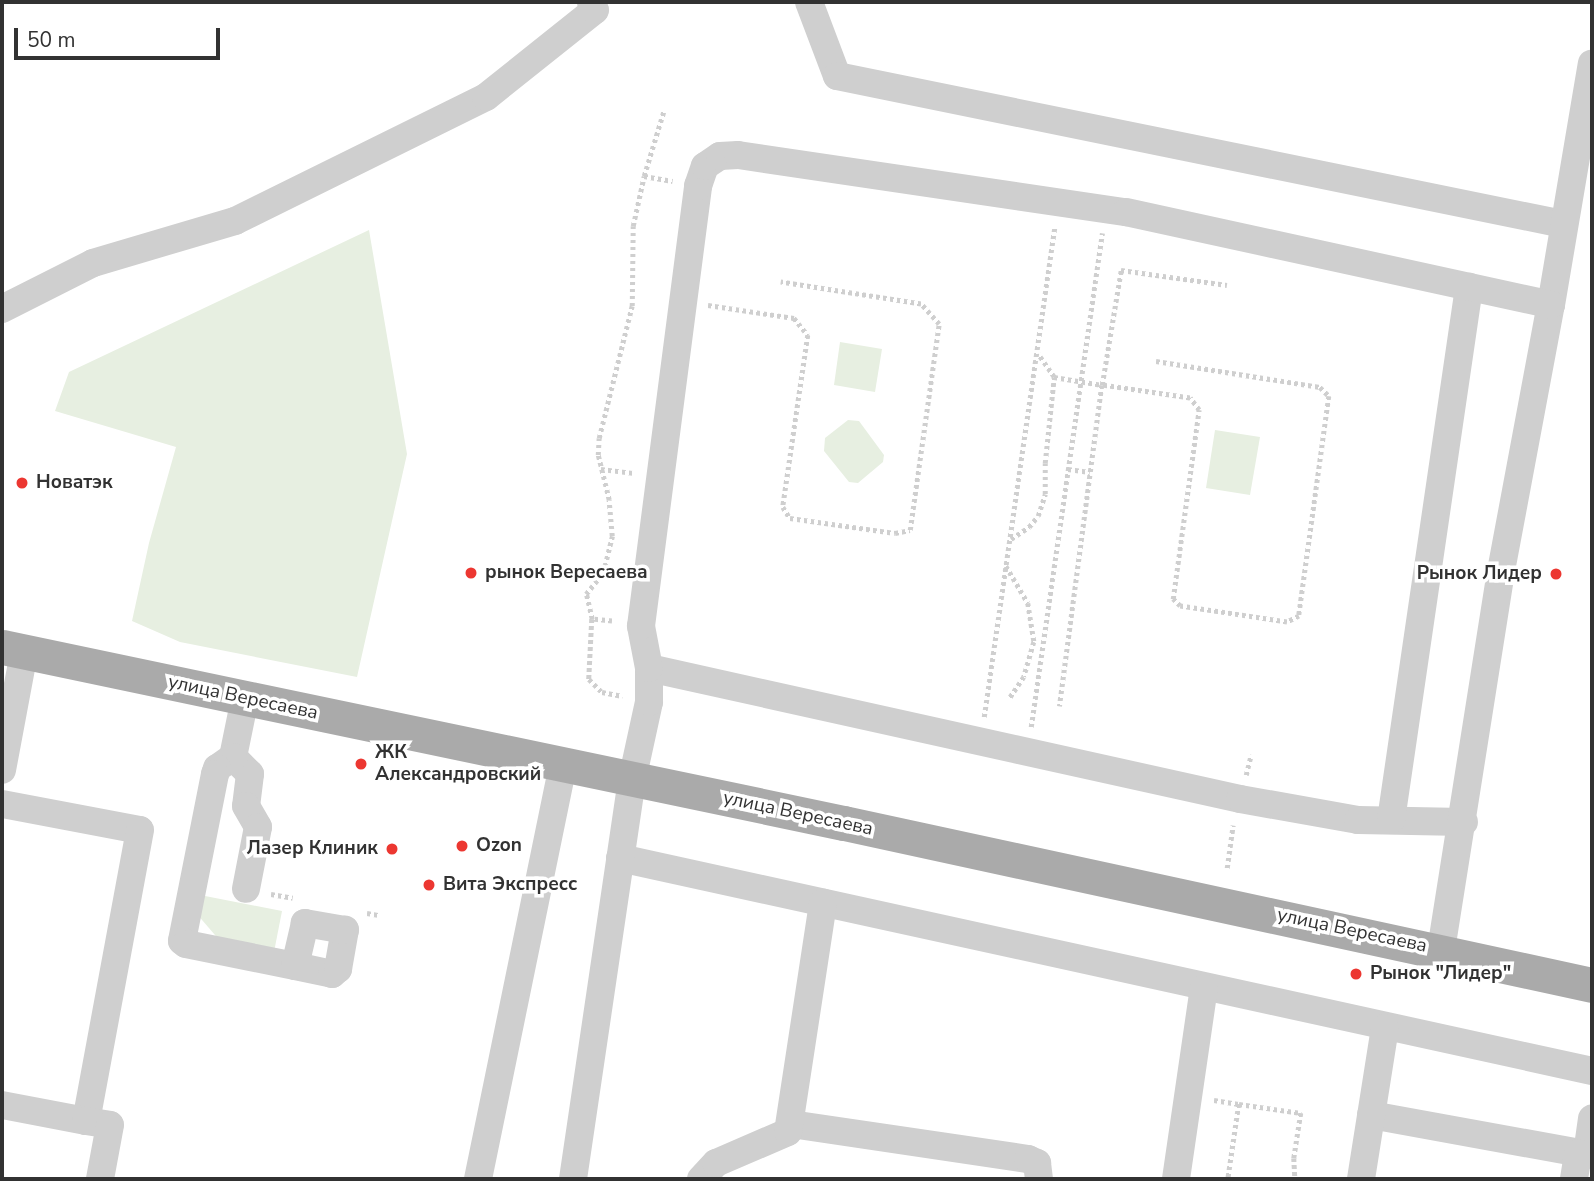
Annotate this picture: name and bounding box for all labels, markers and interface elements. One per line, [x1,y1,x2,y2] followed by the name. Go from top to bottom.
[18,14,224,58] scale bar
[27,26,76,54] text: 50 m
[36,472,113,494] place label: Новатэк
[14,475,30,491] marker: Новатэк
[485,562,648,584] place label: рынок Вересаева
[1417,563,1542,585] place label: Рынок Лидер
[463,565,479,581] marker: рынок Вересаева
[1548,566,1564,582] marker: Рынок Лидер
[166,671,320,725] street label: улица Вересаева
[375,742,541,786] place label: ЖК Александровский
[353,756,369,772] marker: ЖК Александровский
[721,787,875,841] street label: улица Вересаева
[476,835,522,857] place label: Ozon
[247,838,378,860] place label: Лазер Клиник
[454,838,470,854] marker: Ozon
[384,841,400,857] marker: Лазер Клиник
[443,874,577,896] place label: Вита Экспресс
[421,877,437,893] marker: Вита Экспресс
[1275,904,1429,958] street label: улица Вересаева
[1370,963,1511,985] place label: Рынок "Лидер"
[1348,966,1364,982] marker: Рынок "Лидер"

